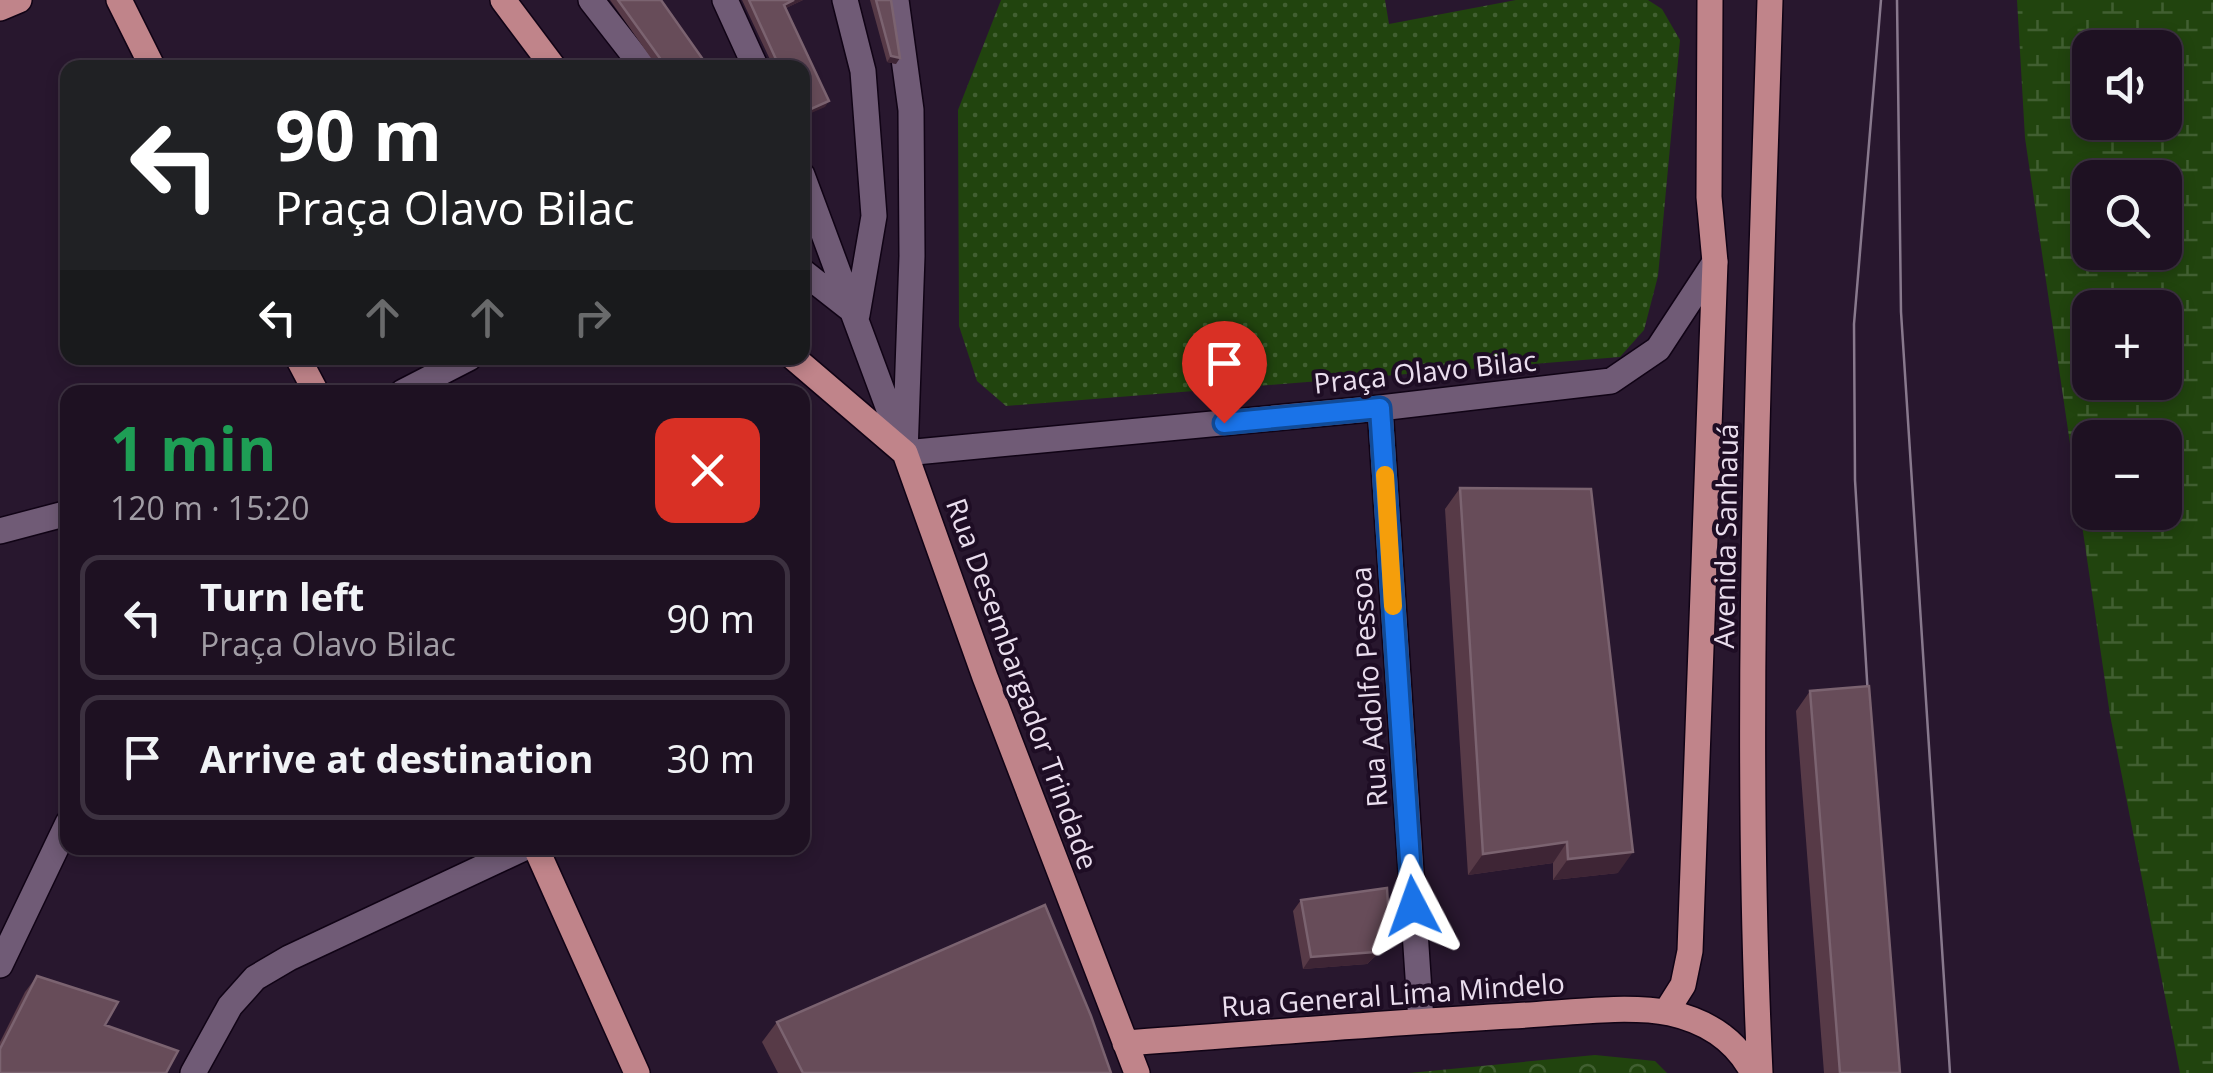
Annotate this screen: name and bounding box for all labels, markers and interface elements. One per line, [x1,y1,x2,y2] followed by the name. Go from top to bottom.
[2072,30,2182,530] map controls
[2072,30,2182,140] button: sound
[275,86,442,182] text: 90 m
[110,100,240,230] icon: left
[2072,160,2182,270] button: search
[275,177,635,238] text: Praça Olavo Bilac
[250,290,305,345] icon: left
[355,290,410,345] icon: ahead
[460,290,515,345] icon: ahead
[565,290,620,345] icon: right
[2072,290,2182,400] button: +
[1182,321,1267,424] pin
[1197,336,1252,391] icon: arrive
[1312,340,1538,402] street label: Praça Olavo Bilac
[110,407,277,489] text: 1 min
[655,418,760,523] button: close
[2072,420,2182,530] button: −
[1704,423,1746,649] street label: Avenida Sanhauá
[110,486,309,529] text: 120 m · 15:20
[938,493,1108,875] street label: Rua Desembargador Trindade
[1341,565,1395,809] street label: Rua Adolfo Pessoa
[200,570,364,622] text: Turn left
[115,590,170,645] icon: left
[666,592,755,644] text: 90 m
[200,622,456,665] text: Praça Olavo Bilac
[115,730,170,785] icon: arrive
[200,732,594,784] text: Arrive at destination
[666,732,755,784] text: 30 m
[1361,854,1465,958] position arrow
[1220,963,1566,1025] street label: Rua General Lima Mindelo

